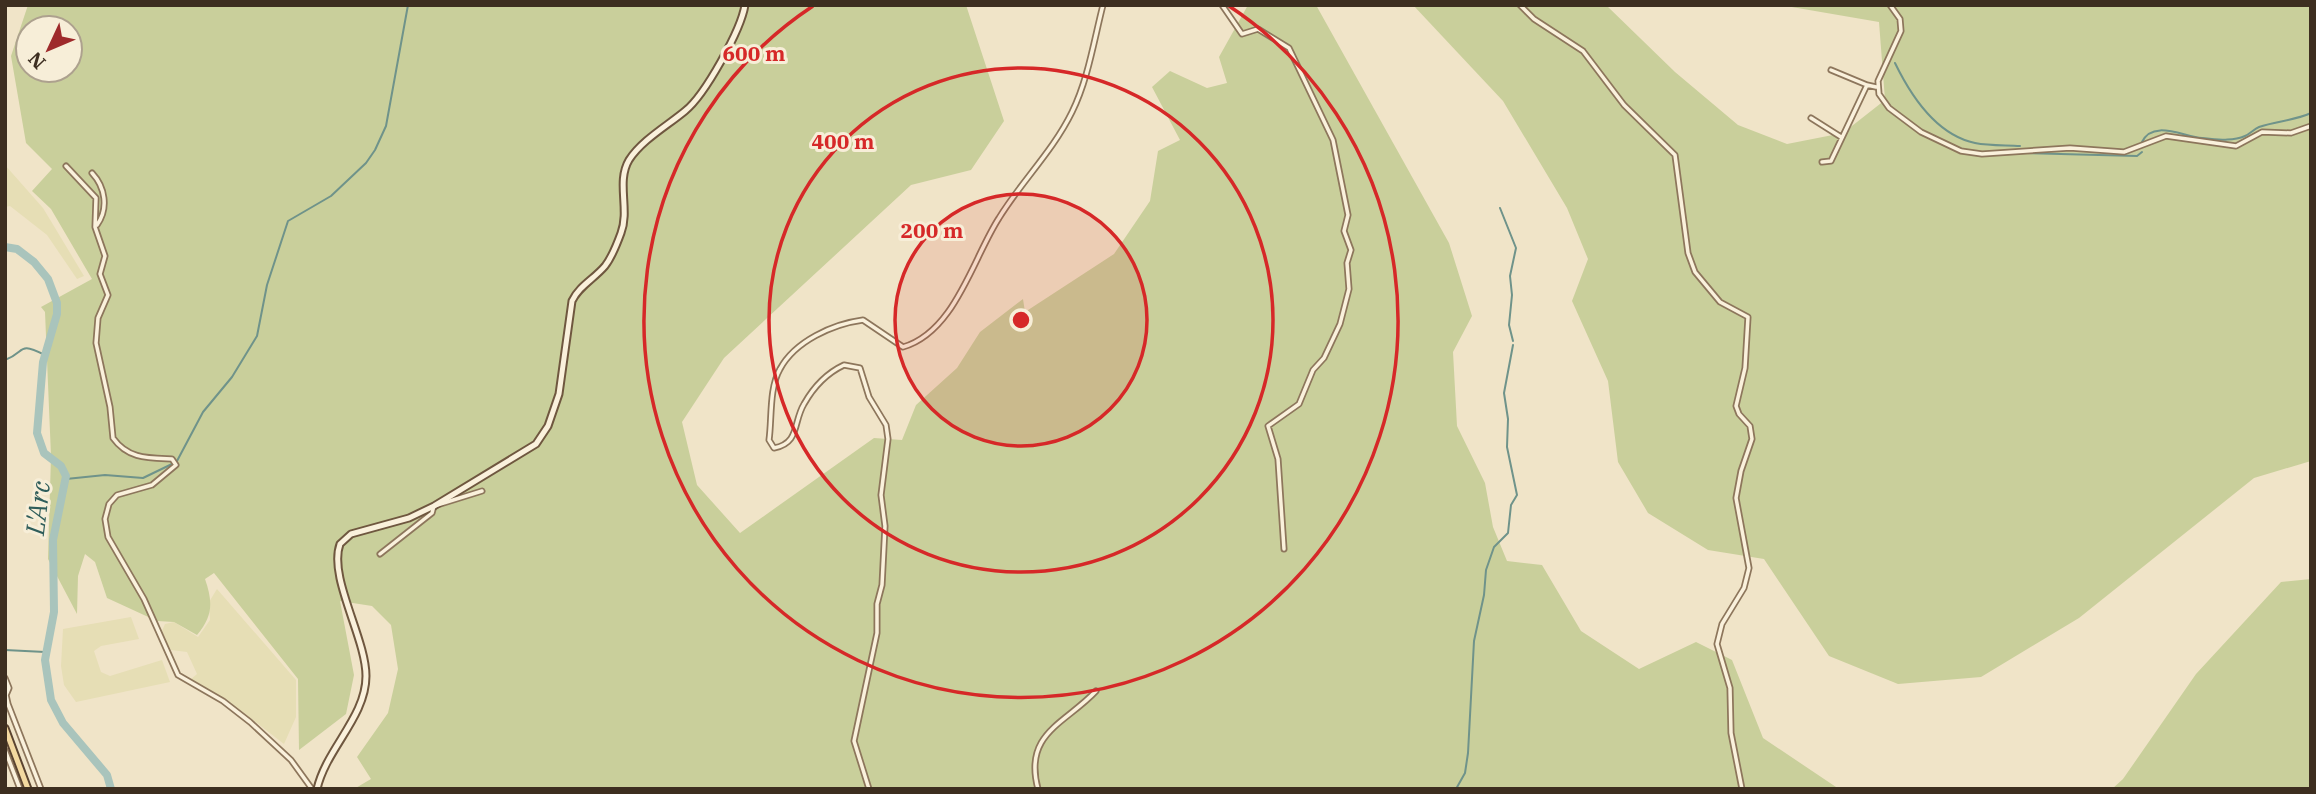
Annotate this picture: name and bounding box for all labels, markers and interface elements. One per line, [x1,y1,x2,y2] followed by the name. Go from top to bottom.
[14,14,84,84] north arrow
[722,39,786,67] text: 600 m
[23,47,51,75] text: N
[811,127,875,155] text: 400 m
[900,216,964,244] text: 200 m
[1009,308,1033,332] centre of rings
[17,479,57,538] water label: L'Arc

